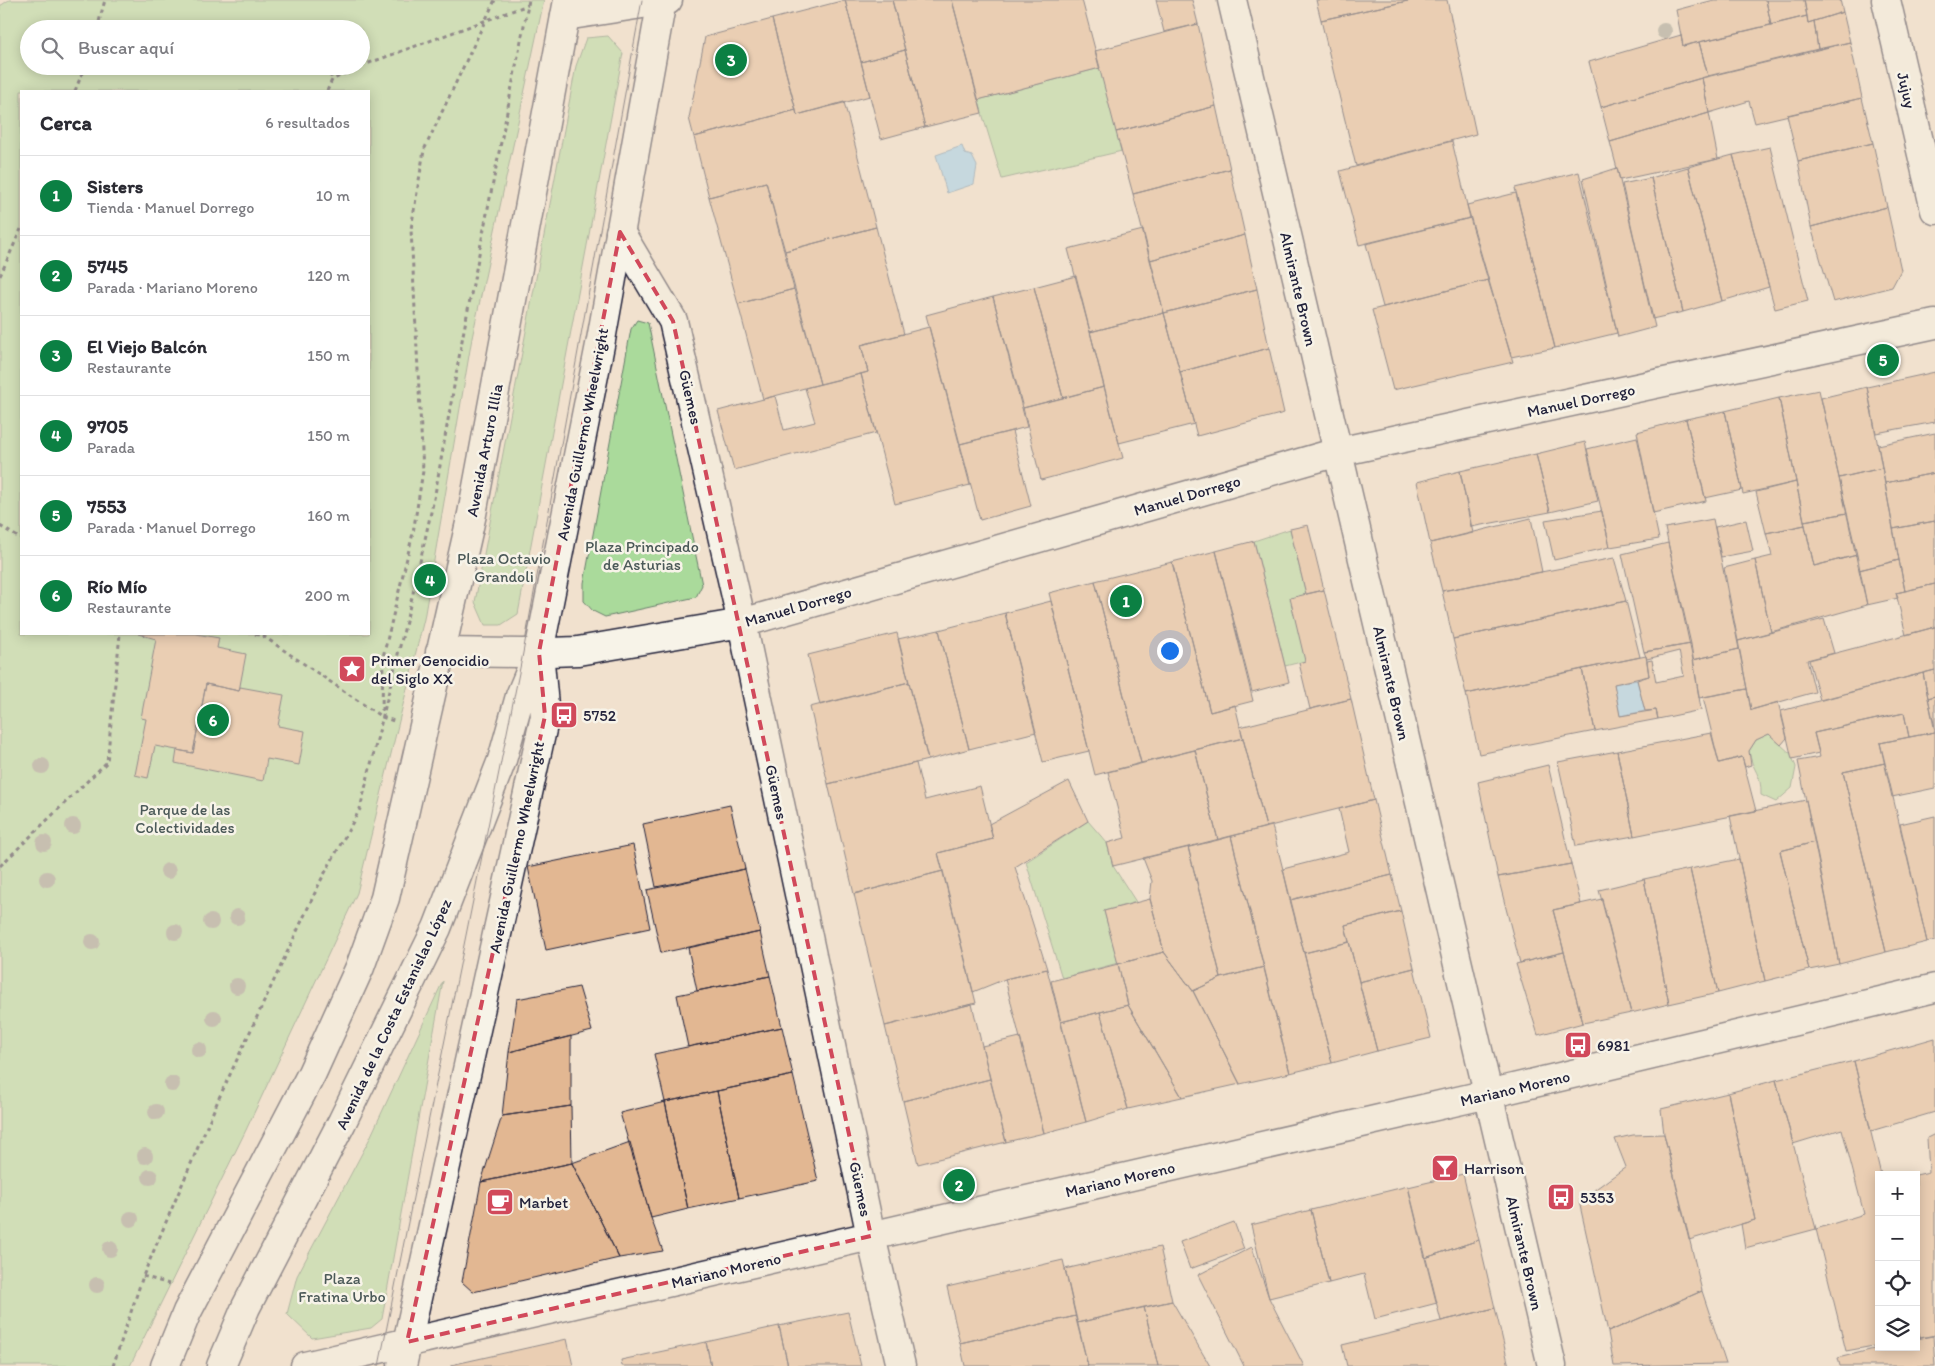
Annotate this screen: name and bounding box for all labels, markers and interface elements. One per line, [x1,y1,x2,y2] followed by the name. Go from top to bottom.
[20,20,370,75] search box
[38,34,66,62] icon: search
[78,36,174,59] text: Buscar aquí
[715,41,747,79] pin: 3
[1893,70,1920,111] street label: Jujuy
[40,110,92,135] text: Cerca
[265,113,350,132] text: 6 resultados
[87,175,143,198] text: Sisters
[52,186,60,205] text: 1
[316,186,350,205] text: 10 m
[87,198,255,217] text: Tienda · Manuel Dorrego
[1276,230,1321,349] street label: Almirante Brown
[87,255,128,278] text: 5745
[52,266,60,285] text: 2
[307,266,350,285] text: 120 m
[87,278,258,297] text: Parada · Mariano Moreno
[553,326,612,542] street label: Avenida Guillermo Wheelwright
[87,335,207,358] text: El Viejo Balcón
[1867,341,1899,379] pin: 5
[52,346,60,365] text: 3
[307,346,350,365] text: 150 m
[87,358,171,377] text: Restaurante
[675,368,706,426] street label: Güemes
[1525,380,1637,421] street label: Manuel Dorrego
[462,381,507,518] street label: Avenida Arturo Illia
[87,415,128,438] text: 9705
[51,426,61,445] text: 4
[307,426,350,445] text: 150 m
[87,438,135,457] text: Parada
[1132,471,1243,520] street label: Manuel Dorrego
[87,495,127,518] text: 7553
[52,506,60,525] text: 5
[307,506,350,525] text: 160 m
[87,518,256,537] text: Parada · Manuel Dorrego
[585,537,699,574] park label: Plaza Principado de Asturias
[457,549,551,586] park label: Plaza Octavio Grandoli
[414,561,446,599] pin: 4
[87,575,147,598] text: Río Mío
[743,582,854,631] street label: Manuel Dorrego
[1110,582,1142,620] pin: 1
[52,586,60,605] text: 6
[305,586,350,605] text: 200 m
[87,598,171,617] text: Restaurante
[1369,624,1414,743] street label: Almirante Brown
[1157,638,1183,664] your location
[371,651,489,688] place label: Primer Genocidio del Siglo XX
[337,654,367,684] place icon: Primer Genocidio del Siglo XX
[549,700,579,730] bus stop icon: 5752
[197,701,229,739] pin: 6
[583,706,617,725] place label: 5752
[485,739,548,955] street label: Avenida Guillermo Wheelwright
[761,763,792,821] street label: Güemes
[135,800,235,837] park label: Parque de las Colectividades
[332,895,456,1133] street label: Avenida de la Costa Estanislao López
[1563,1030,1593,1060] bus stop icon: 6981
[1597,1036,1631,1055] place label: 6981
[1458,1067,1572,1110] street label: Mariano Moreno
[1430,1153,1460,1183] bar icon: Harrison
[1063,1158,1177,1201] street label: Mariano Moreno
[1464,1159,1524,1178] place label: Harrison
[845,1160,876,1218] street label: Güemes
[943,1166,975,1204] pin: 2
[1875,1171,1920,1351] map controls
[1875,1171,1920,1216] button: +
[1546,1182,1576,1212] bus stop icon: 5353
[485,1187,515,1217] cafe icon: Marbet
[1580,1188,1615,1207] place label: 5353
[519,1193,568,1212] place label: Marbet
[1502,1194,1547,1313] street label: Almirante Brown
[1875,1216,1920,1261] button: −
[669,1249,783,1292] street label: Mariano Moreno
[1875,1261,1920,1306] button: locate
[298,1269,386,1306] park label: Plaza Fratina Urbo
[1875,1306,1920,1351] button: layers

